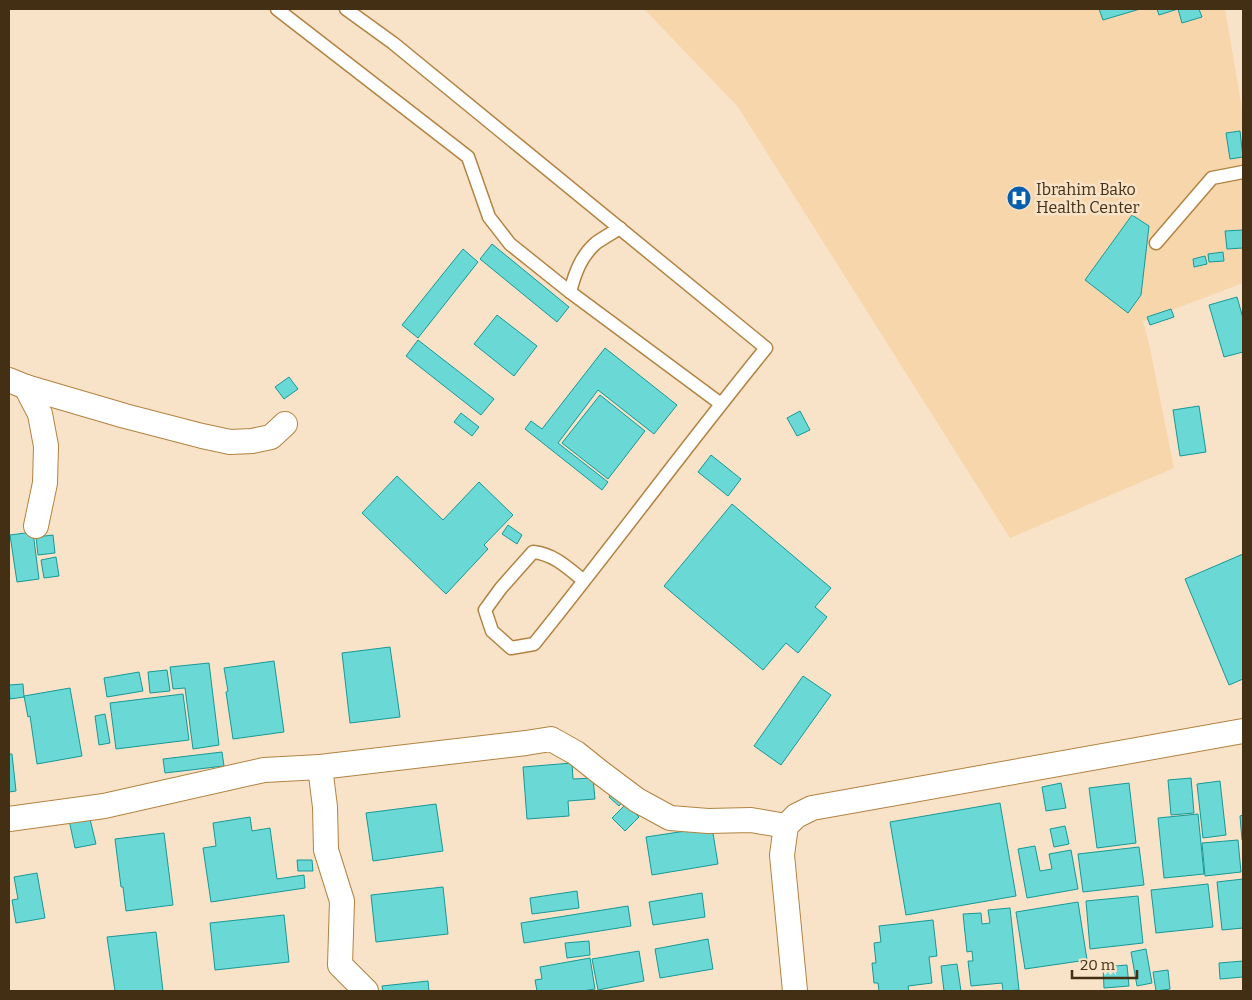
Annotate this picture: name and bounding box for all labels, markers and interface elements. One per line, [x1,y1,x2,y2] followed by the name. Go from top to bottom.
[1036,180,1140,217] place label: Ibrahim Bako Health Center
[1006,185,1032,211] hospital icon: Ibrahim Bako Health Center
[1072,948,1137,980] scale bar
[1080,956,1116,974] text: 20 m

